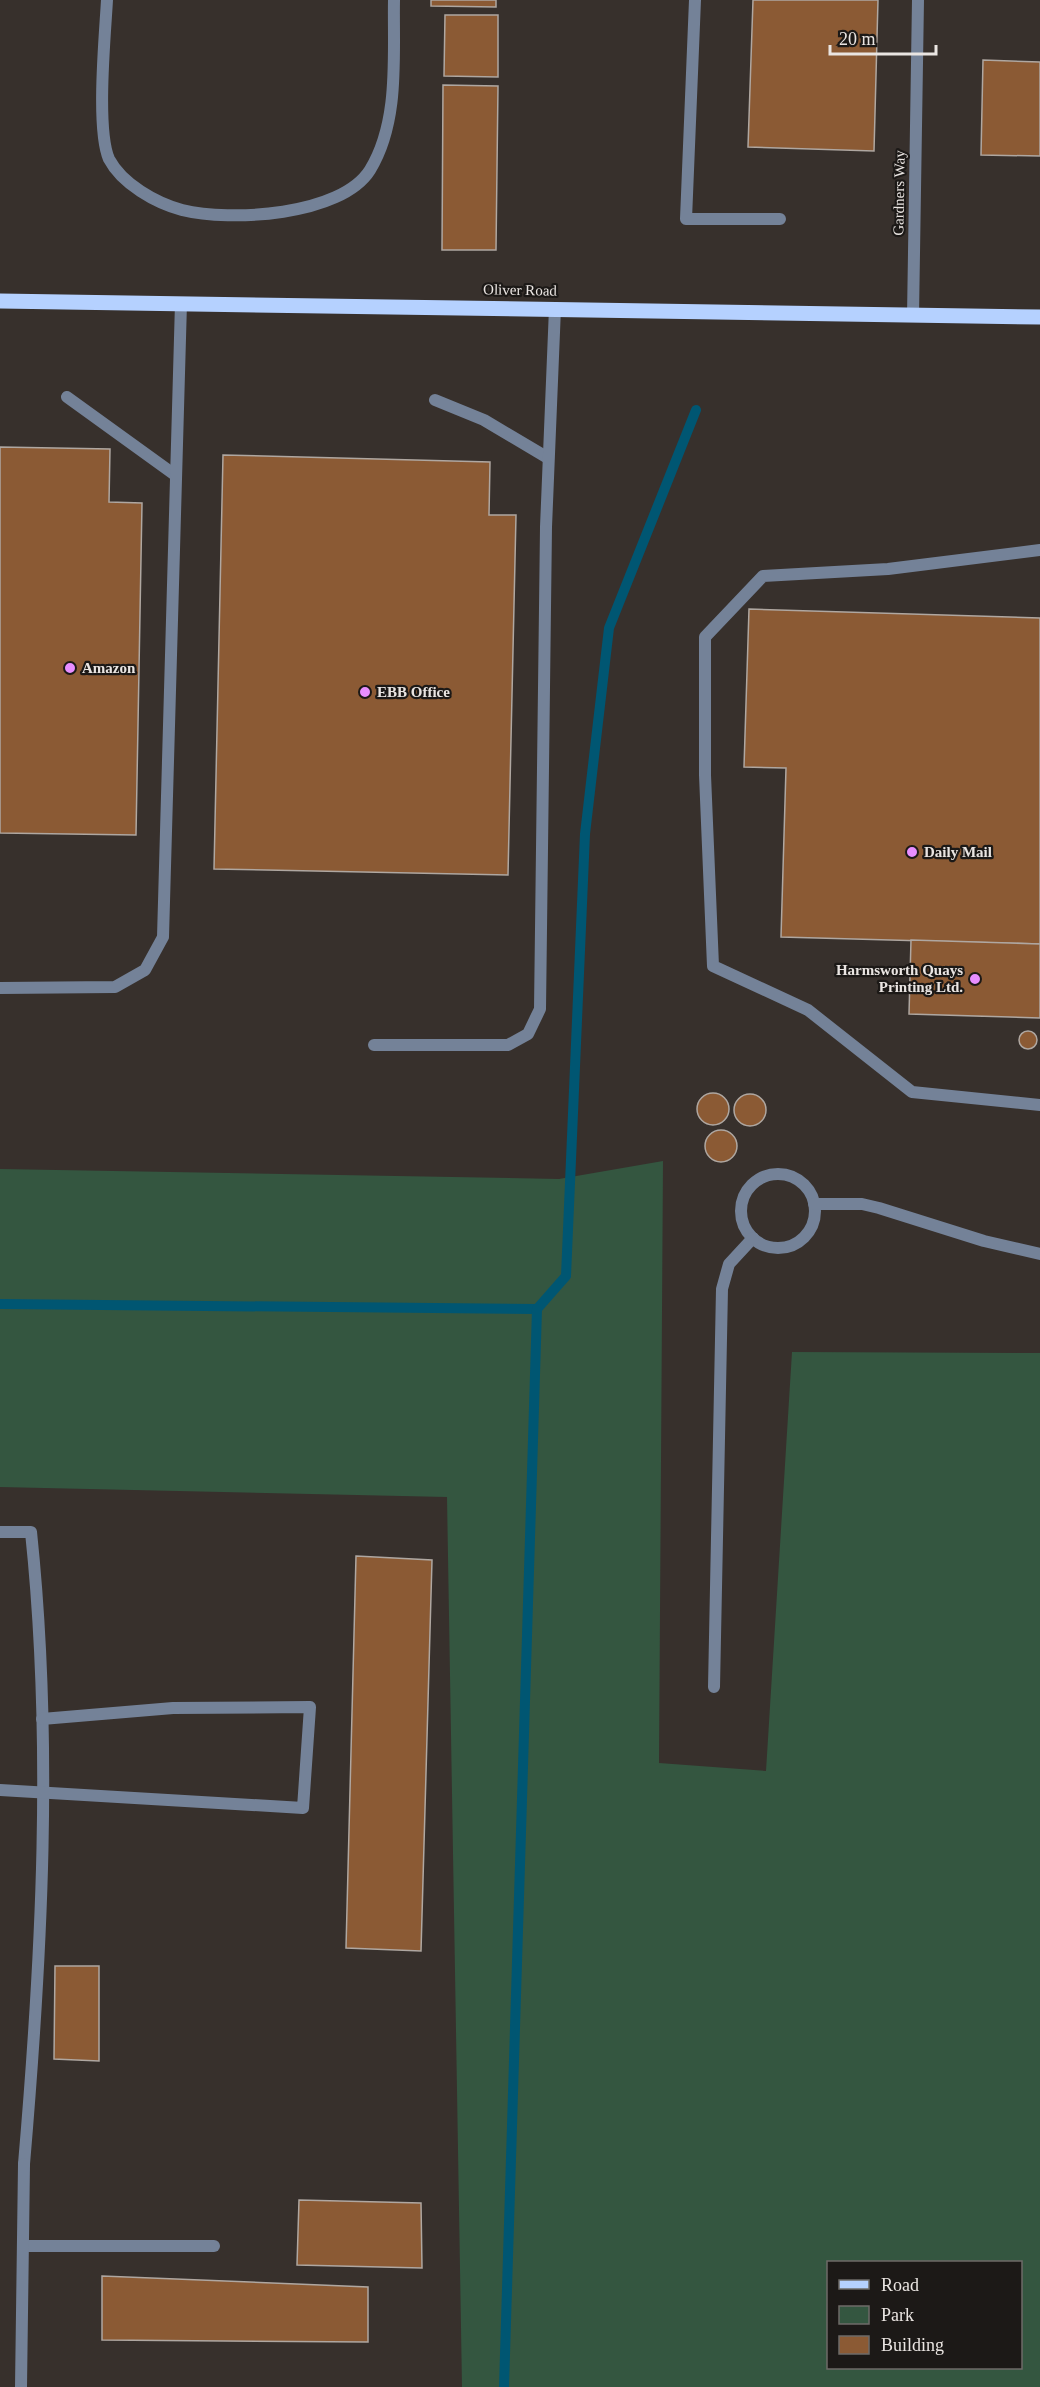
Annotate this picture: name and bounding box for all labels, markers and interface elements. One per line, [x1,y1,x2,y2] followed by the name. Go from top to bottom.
[830,18,936,56] scale bar
[839,29,876,49] text: 20 m
[890,150,908,236] street label: Gardners Way
[483,281,557,299] street label: Oliver Road
[82,660,136,676] place label: Amazon
[63,661,77,675] marker: Amazon
[377,684,450,700] place label: EBB Office
[358,685,372,699] marker: EBB Office
[924,844,992,860] place label: Daily Mail
[905,845,919,859] marker: Daily Mail
[836,962,963,995] place label: Harmsworth Quays Printing Ltd.
[968,972,982,986] marker: Harmsworth Quays Printing Ltd.
[827,2261,1022,2369] legend
[881,2275,919,2295] text: Road
[881,2305,914,2325] text: Park
[881,2335,944,2355] text: Building

